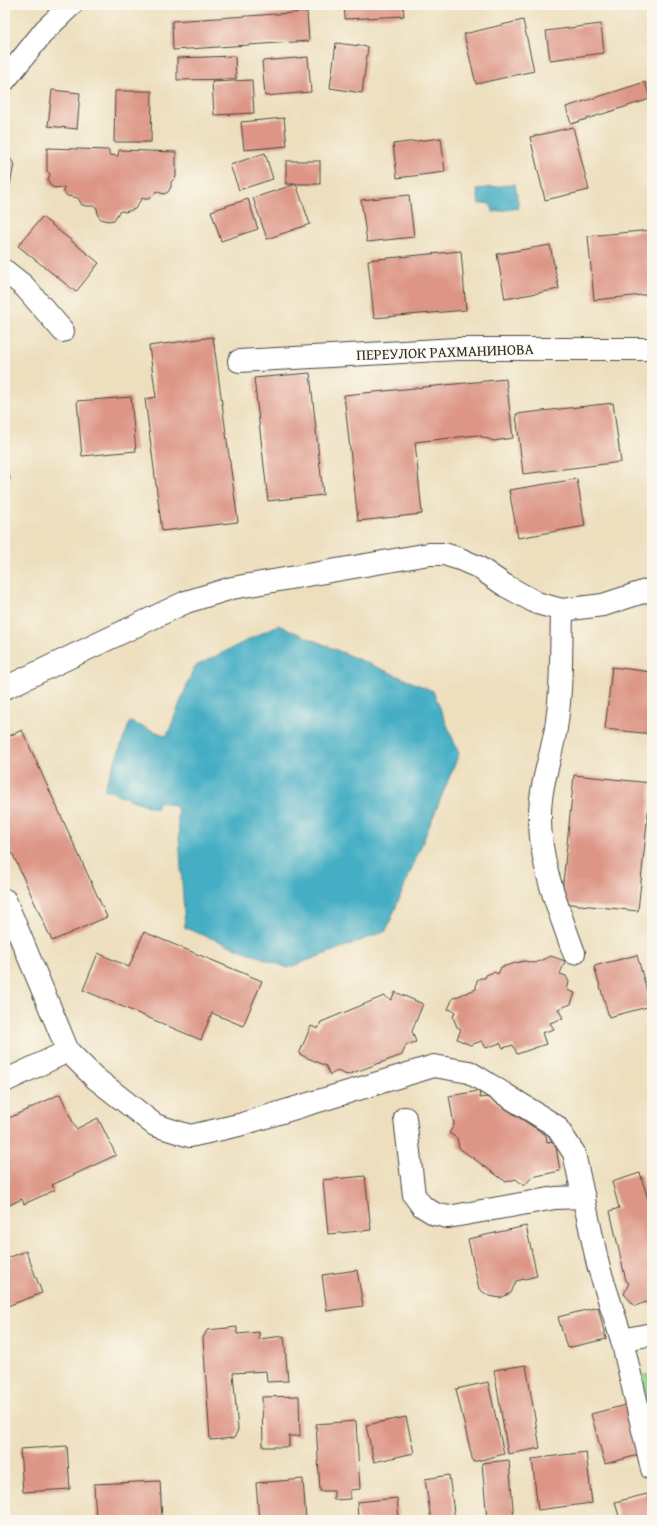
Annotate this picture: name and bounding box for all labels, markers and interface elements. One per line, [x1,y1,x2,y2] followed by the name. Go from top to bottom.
[356,338,534,365] street label: ПЕРЕУЛОК РАХМАНИНОВА

